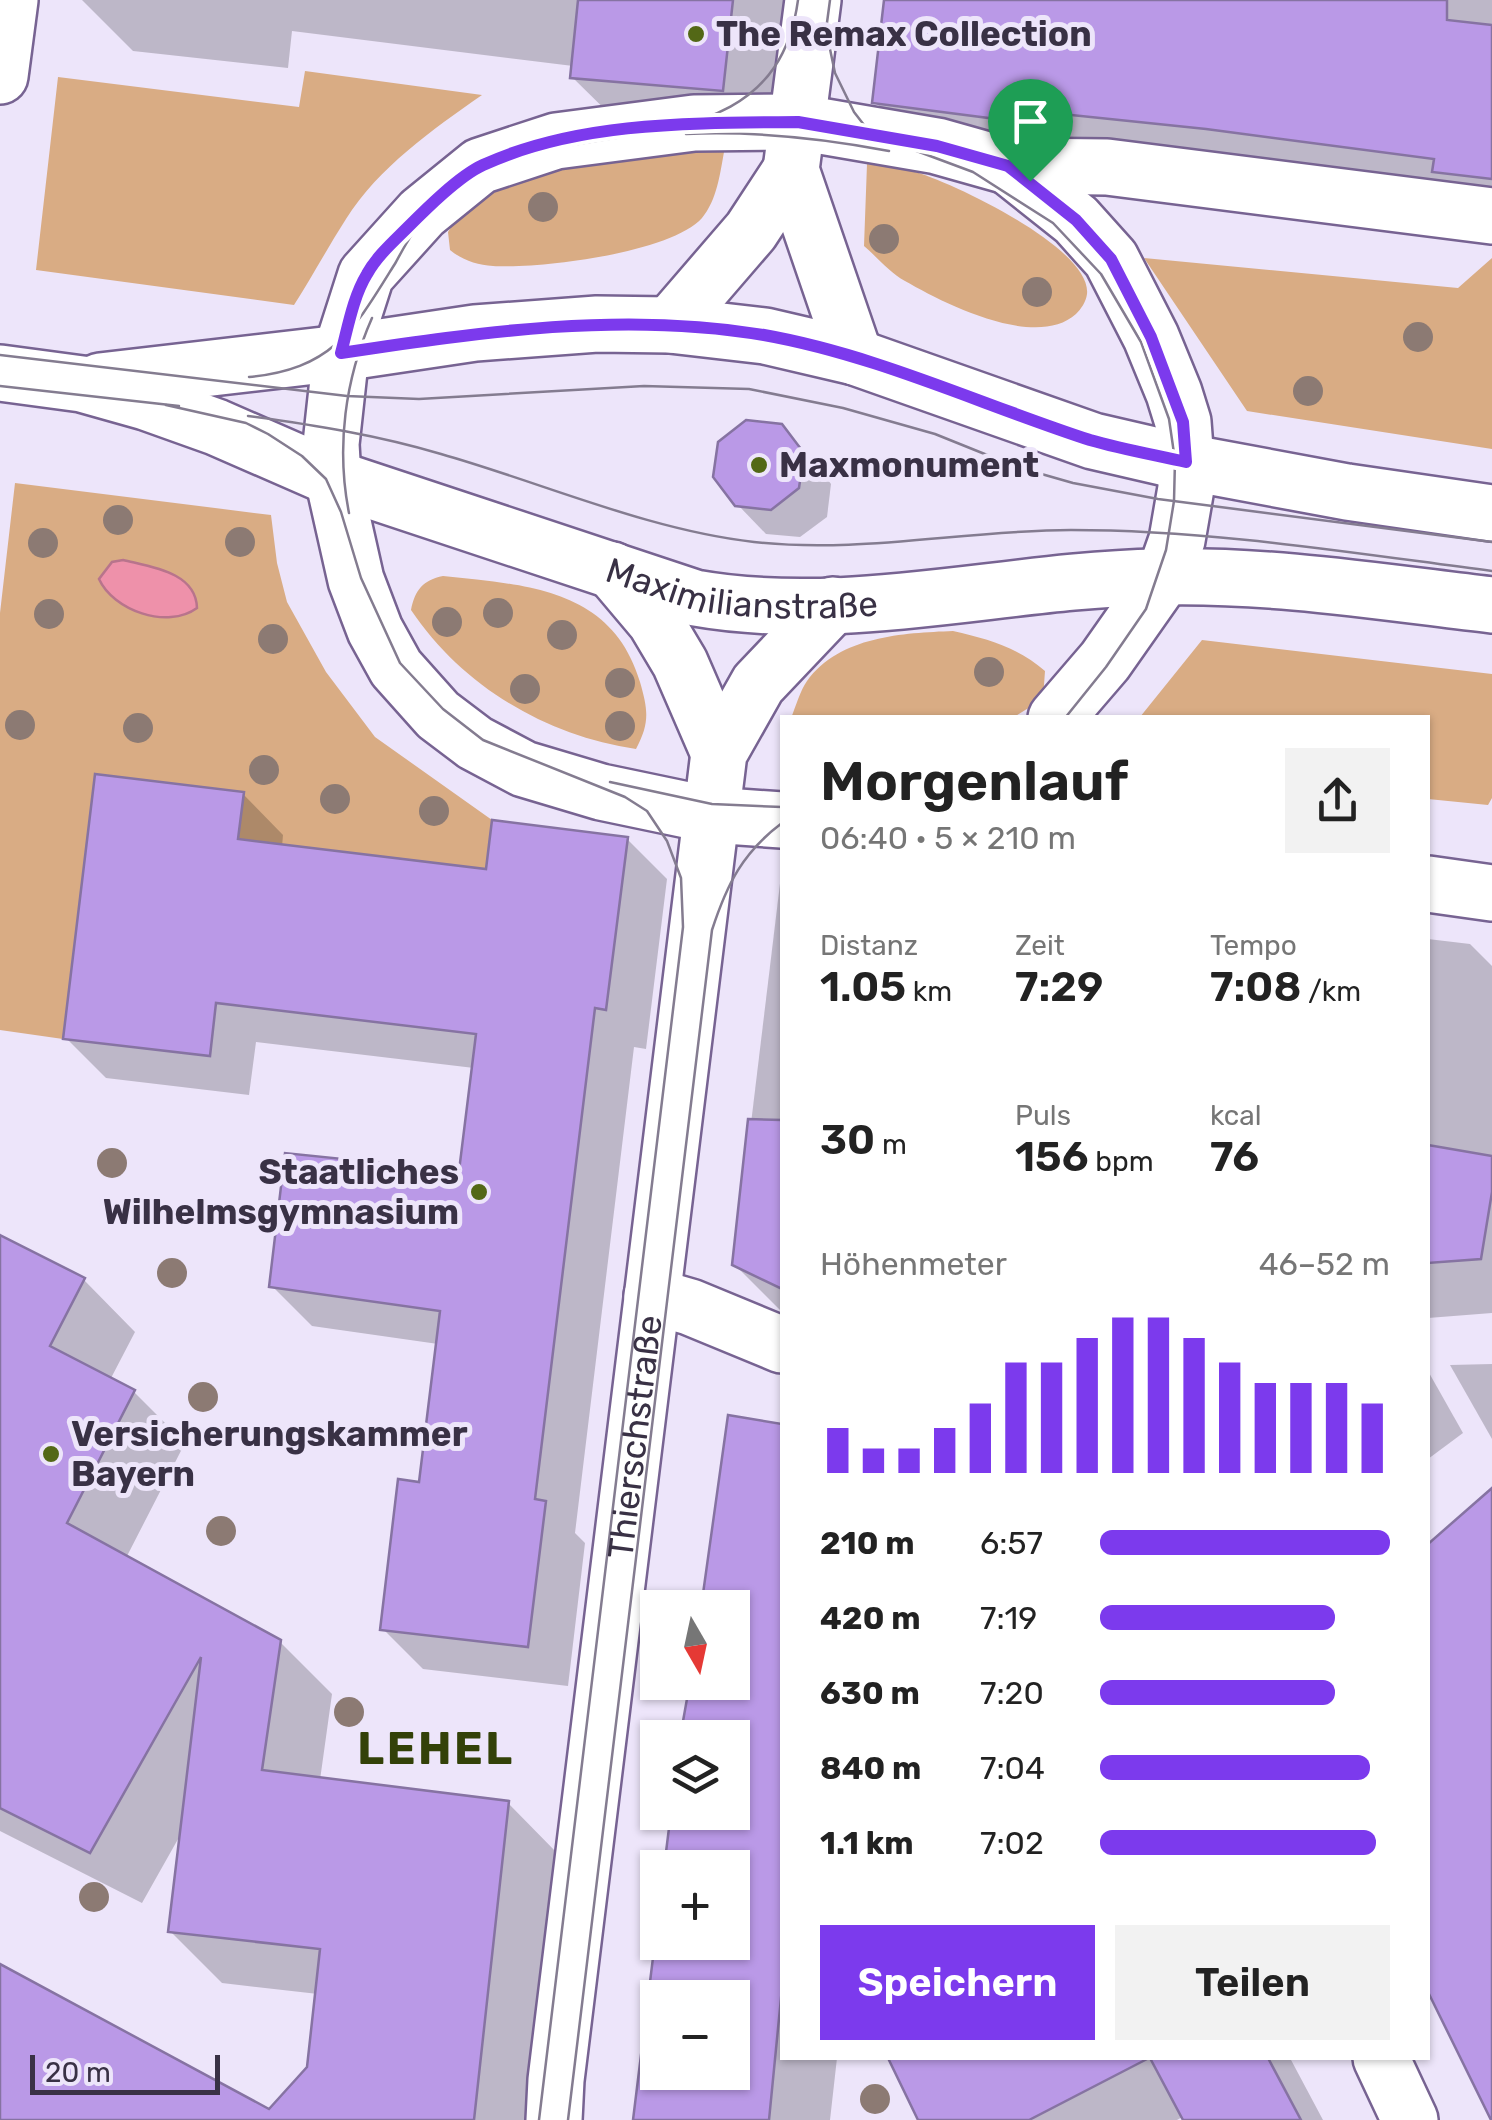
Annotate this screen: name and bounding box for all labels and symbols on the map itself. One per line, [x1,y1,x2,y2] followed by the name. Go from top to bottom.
[716,13,1092,55] place label: The Remax Collection
[685,23,707,45] marker: The Remax Collection
[988,79,1073,182] pin
[779,444,1039,486] place label: Maxmonument
[748,454,770,476] marker: Maxmonument
[601,549,879,628] street label: Maximilianstraße
[103,1151,459,1233] place label: Staatliches Wilhelmsgymnasium
[468,1181,490,1203] marker: Staatliches Wilhelmsgymnasium
[599,1313,671,1561] street label: Thierschstraße
[71,1413,468,1495] place label: Versicherungskammer Bayern
[40,1443,62,1465] marker: Versicherungskammer Bayern
[640,1590,750,1700] north arrow
[357,1722,515,1775] district label: LEHEL
[30,2050,220,2094] scale bar

